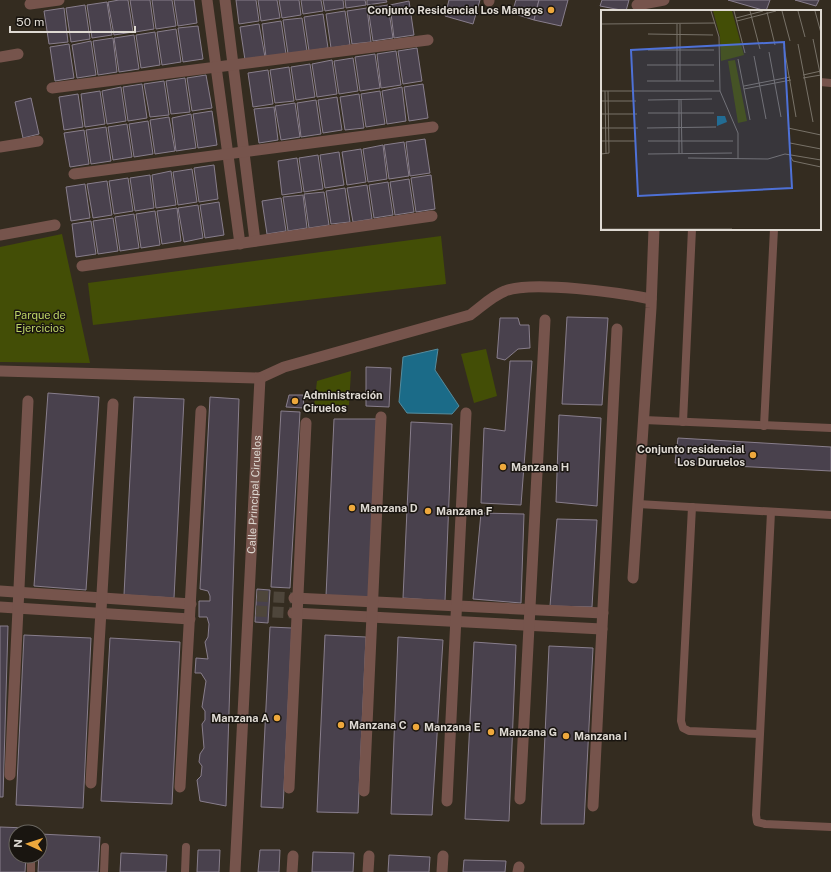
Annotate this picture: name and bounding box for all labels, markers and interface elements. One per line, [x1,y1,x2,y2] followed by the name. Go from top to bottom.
[367,4,543,16] place label: Conjunto Residencial Los Mangos
[546,5,556,15] marker: Conjunto Residencial Los Mangos
[10,8,135,34] scale bar
[601,10,821,230] inset map
[16,15,44,29] text: 50 m
[14,309,66,334] park label: Parque de Ejercicios
[303,389,383,414] place label: Administración Ciruelos
[290,396,300,406] marker: Administración Ciruelos
[245,435,263,554] street label: Calle Principal Ciruelos
[637,443,745,468] place label: Conjunto residencial Los Duruelos
[748,450,758,460] marker: Conjunto residencial Los Duruelos
[511,461,569,473] place label: Manzana H
[498,462,508,472] marker: Manzana H
[360,502,418,514] place label: Manzana D
[347,503,357,513] marker: Manzana D
[436,505,493,517] place label: Manzana F
[423,506,433,516] marker: Manzana F
[211,712,269,724] place label: Manzana A
[272,713,282,723] marker: Manzana A
[349,719,407,731] place label: Manzana C
[336,720,346,730] marker: Manzana C
[424,721,481,733] place label: Manzana E
[411,722,421,732] marker: Manzana E
[499,726,557,738] place label: Manzana G
[486,727,496,737] marker: Manzana G
[574,730,627,742] place label: Manzana I
[561,731,571,741] marker: Manzana I
[8,824,48,864] north arrow
[12,839,24,848] text: N

